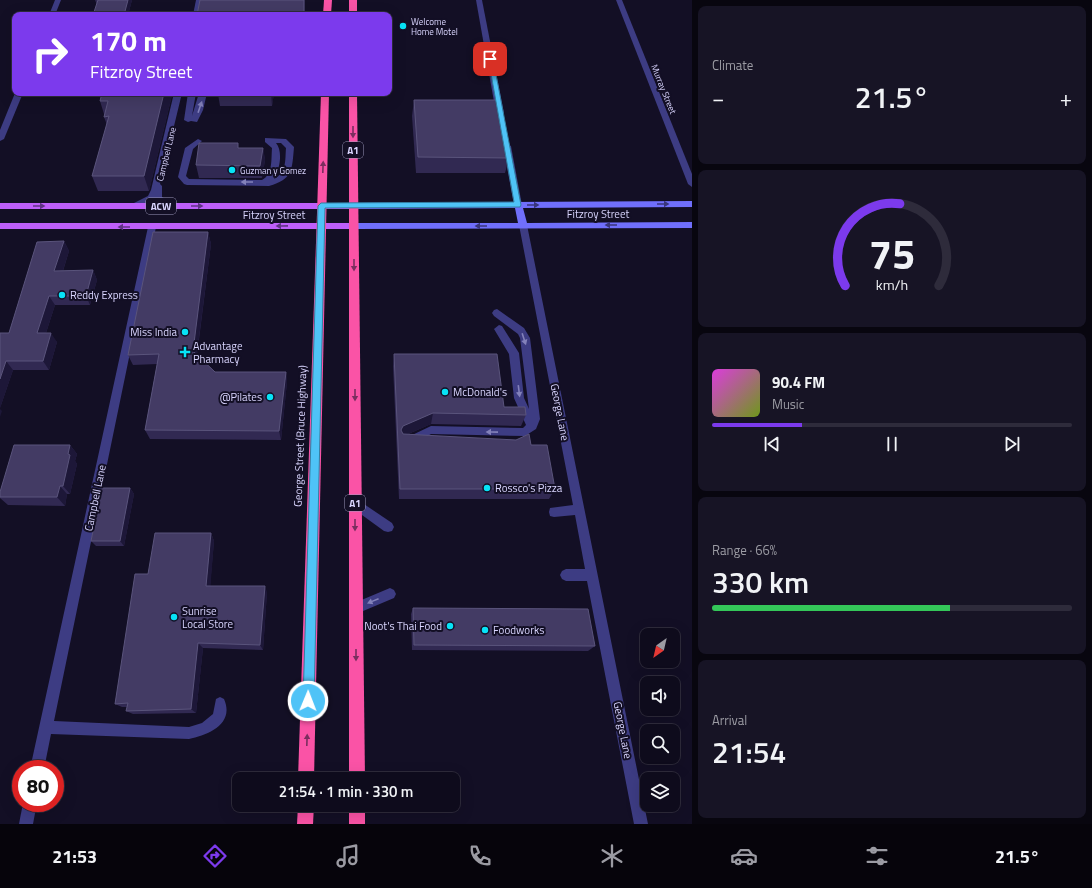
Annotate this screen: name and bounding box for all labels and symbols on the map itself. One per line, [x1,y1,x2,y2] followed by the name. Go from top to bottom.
[411,15,458,38] place label: Welcome Home Motel
[398,21,408,31] marker: Welcome Home Motel
[473,42,507,76] pin
[648,62,680,117] street label: Murray Street
[197,101,203,113] one-way arrow
[153,125,179,182] street label: Campbell Lane
[350,126,356,139] one-way arrow
[343,142,363,158] road number: A1
[319,161,326,173] one-way arrow
[240,164,306,177] place label: Guzman y Gomez
[227,165,237,175] marker: Guzman y Gomez
[241,179,253,186] one-way arrow
[146,198,176,214] road number: ACW
[657,201,670,207] one-way arrow
[527,202,540,208] one-way arrow
[33,203,46,209] one-way arrow
[191,203,204,209] one-way arrow
[567,206,629,222] street label: Fitzroy Street
[243,207,305,223] street label: Fitzroy Street
[604,222,617,228] one-way arrow
[275,223,288,229] one-way arrow
[474,223,487,229] one-way arrow
[117,224,130,230] one-way arrow
[351,259,357,272] one-way arrow
[70,287,138,303] place label: Reddy Express
[57,290,67,300] marker: Reddy Express
[130,324,177,340] place label: Miss India
[180,327,190,337] marker: Miss India
[521,334,527,346] one-way arrow
[193,338,243,367] place label: Advantage Pharmacy
[180,347,190,357] marker: Advantage Pharmacy
[290,365,310,507] street label: George Street (Bruce Highway)
[547,382,573,442] street label: George Lane
[453,384,507,400] place label: McDonald's
[516,385,522,397] one-way arrow
[440,387,450,397] marker: McDonald's
[220,389,262,405] place label: @Pilates
[352,389,358,402] one-way arrow
[265,392,275,402] marker: @Pilates
[485,429,498,435] one-way arrow
[80,463,110,533] street label: Campbell Lane
[495,480,563,496] place label: Rossco's Pizza
[482,483,492,493] marker: Rossco's Pizza
[345,495,365,511] road number: A1
[352,519,358,532] one-way arrow
[366,598,378,604] one-way arrow
[182,603,234,632] place label: Sunrise Local Store
[169,612,179,622] marker: Sunrise Local Store
[364,618,442,634] place label: Noot's Thai Food
[445,621,455,631] marker: Noot's Thai Food
[493,622,544,638] place label: Foodworks
[480,625,490,635] marker: Foodworks
[640,628,680,668] north arrow
[353,649,359,662] one-way arrow
[287,680,329,722] position arrow
[610,700,636,760] street label: George Lane
[304,733,310,746] one-way arrow
[12,760,64,812] speed limit sign: 80

